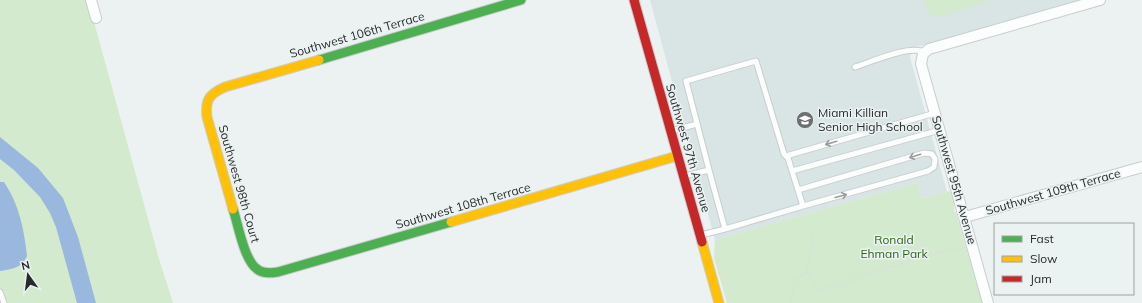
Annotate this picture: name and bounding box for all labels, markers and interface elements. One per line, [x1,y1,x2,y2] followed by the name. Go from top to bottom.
[288,8,426,61] street label: Southwest 106th Terrace
[663,82,714,214] street label: Southwest 97th Avenue
[818,105,923,134] place label: Miami Killian Senior High School
[795,110,815,130] school or university icon: Miami Killian Senior High School
[929,114,980,246] street label: Southwest 95th Avenue
[215,123,263,244] street label: Southwest 98th Court
[825,140,838,147] one-way arrow
[908,153,921,160] one-way arrow
[984,165,1122,218] street label: Southwest 109th Terrace
[394,179,532,232] street label: Southwest 108th Terrace
[834,192,847,199] one-way arrow
[994,223,1134,295] legend
[1030,231,1054,246] text: Fast
[860,232,928,261] park label: Ronald Ehman Park
[1030,251,1058,266] text: Slow
[8,255,48,295] north arrow
[20,257,31,273] text: N
[1030,271,1052,286] text: Jam

